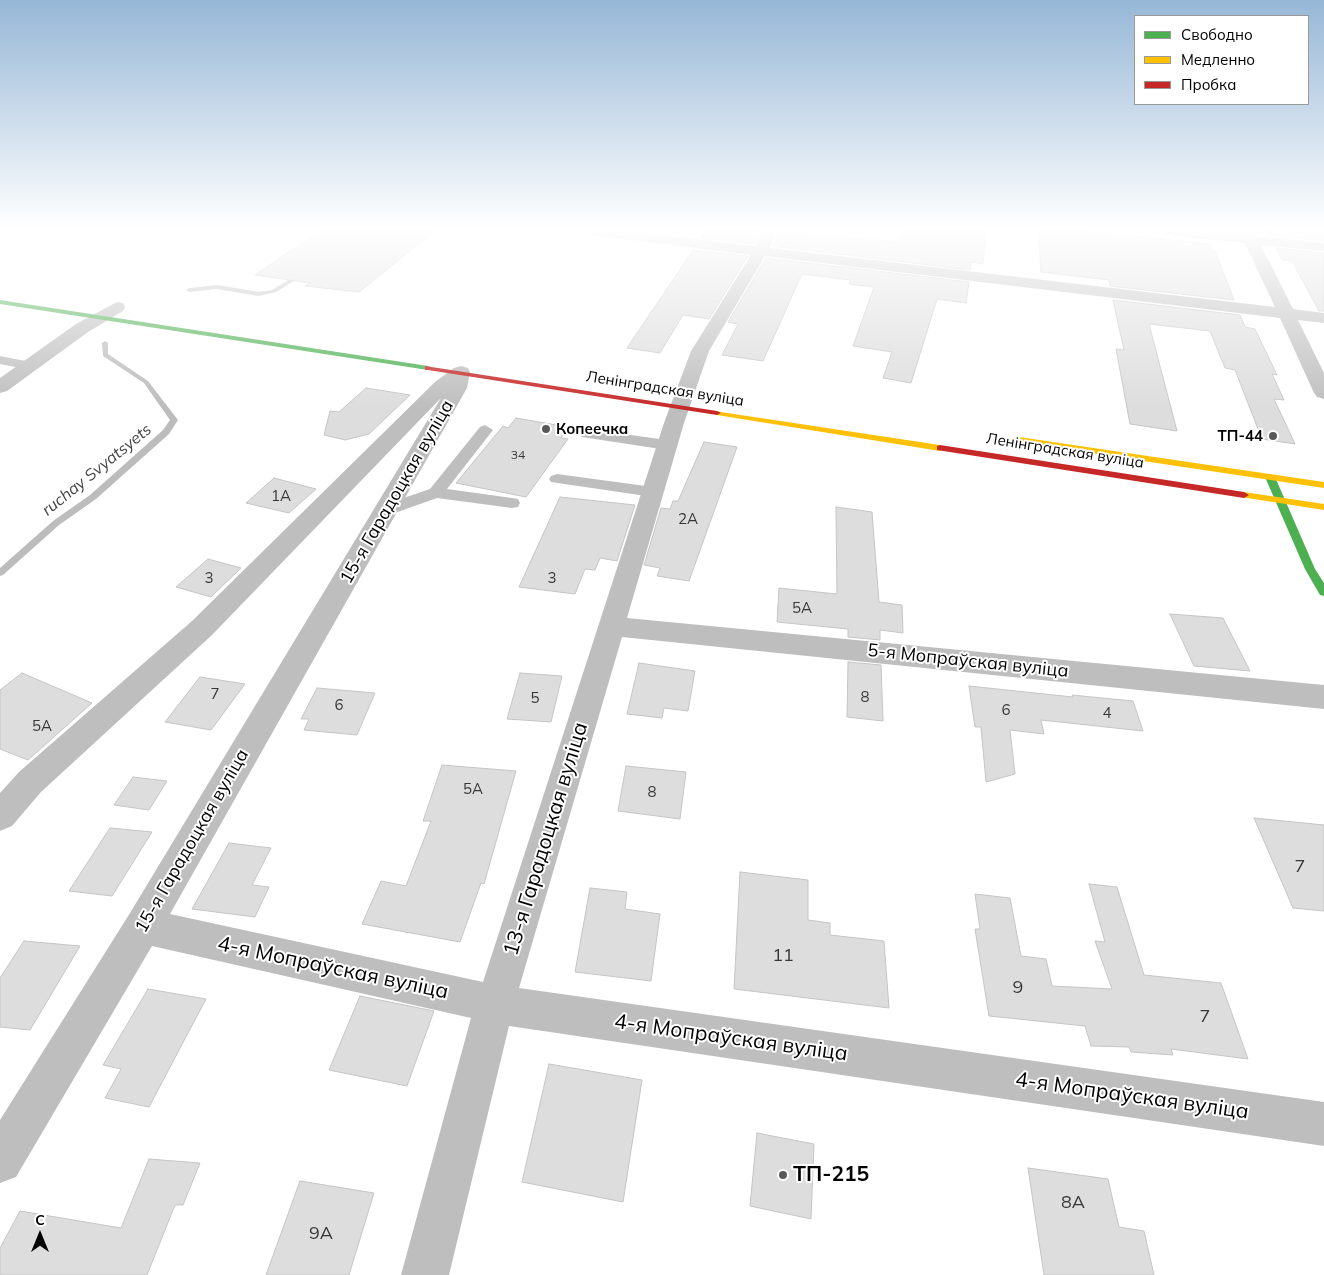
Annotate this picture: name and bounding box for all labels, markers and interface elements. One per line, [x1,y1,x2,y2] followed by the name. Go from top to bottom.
[1134,15,1309,105] legend
[1181,25,1253,44] text: Свободно
[1181,50,1255,69] text: Медленно
[1181,75,1236,94] text: Пробка
[585,368,745,410] street label: Ленінградская вуліца
[336,396,458,588] street label: 15-я Гарадоцкая вуліца
[39,420,155,520] water label: ruchay Svyatsyets
[556,420,628,438] place label: Копеечка
[540,423,552,435] marker: Копеечка
[1218,427,1263,445] place label: ТП-44
[985,430,1145,472] street label: Ленінградская вуліца
[1267,430,1279,442] marker: ТП-44
[511,448,525,462] house number: 34
[271,487,291,505] house number: 1А
[678,510,698,528] house number: 2А
[205,569,213,587] house number: 3
[548,569,556,587] house number: 3
[792,599,812,617] house number: 5А
[866,640,1070,682] street label: 5-я Мопраўская вуліца
[211,685,219,703] house number: 7
[861,688,869,706] house number: 8
[531,689,539,707] house number: 5
[335,696,343,714] house number: 6
[1002,701,1010,719] house number: 6
[1103,704,1111,722] house number: 4
[32,717,52,735] house number: 5А
[498,719,594,959] street label: 13-я Гарадоцкая вуліца
[131,745,253,937] street label: 15-я Гарадоцкая вуліца
[463,780,483,798] house number: 5А
[648,783,656,801] house number: 8
[1295,856,1305,878] house number: 7
[215,931,451,1005] street label: 4-я Мопраўская вуліца
[772,945,794,967] house number: 11
[1013,977,1023,999] house number: 9
[1200,1006,1210,1028] house number: 7
[613,1009,849,1067] street label: 4-я Мопраўская вуліца
[1014,1067,1250,1125] street label: 4-я Мопраўская вуліца
[793,1162,869,1188] place label: ТП-215
[777,1169,789,1181] marker: ТП-215
[1061,1192,1085,1214] house number: 8А
[15,1210,65,1260] north arrow
[35,1211,45,1229] text: С
[309,1223,333,1245] house number: 9А

